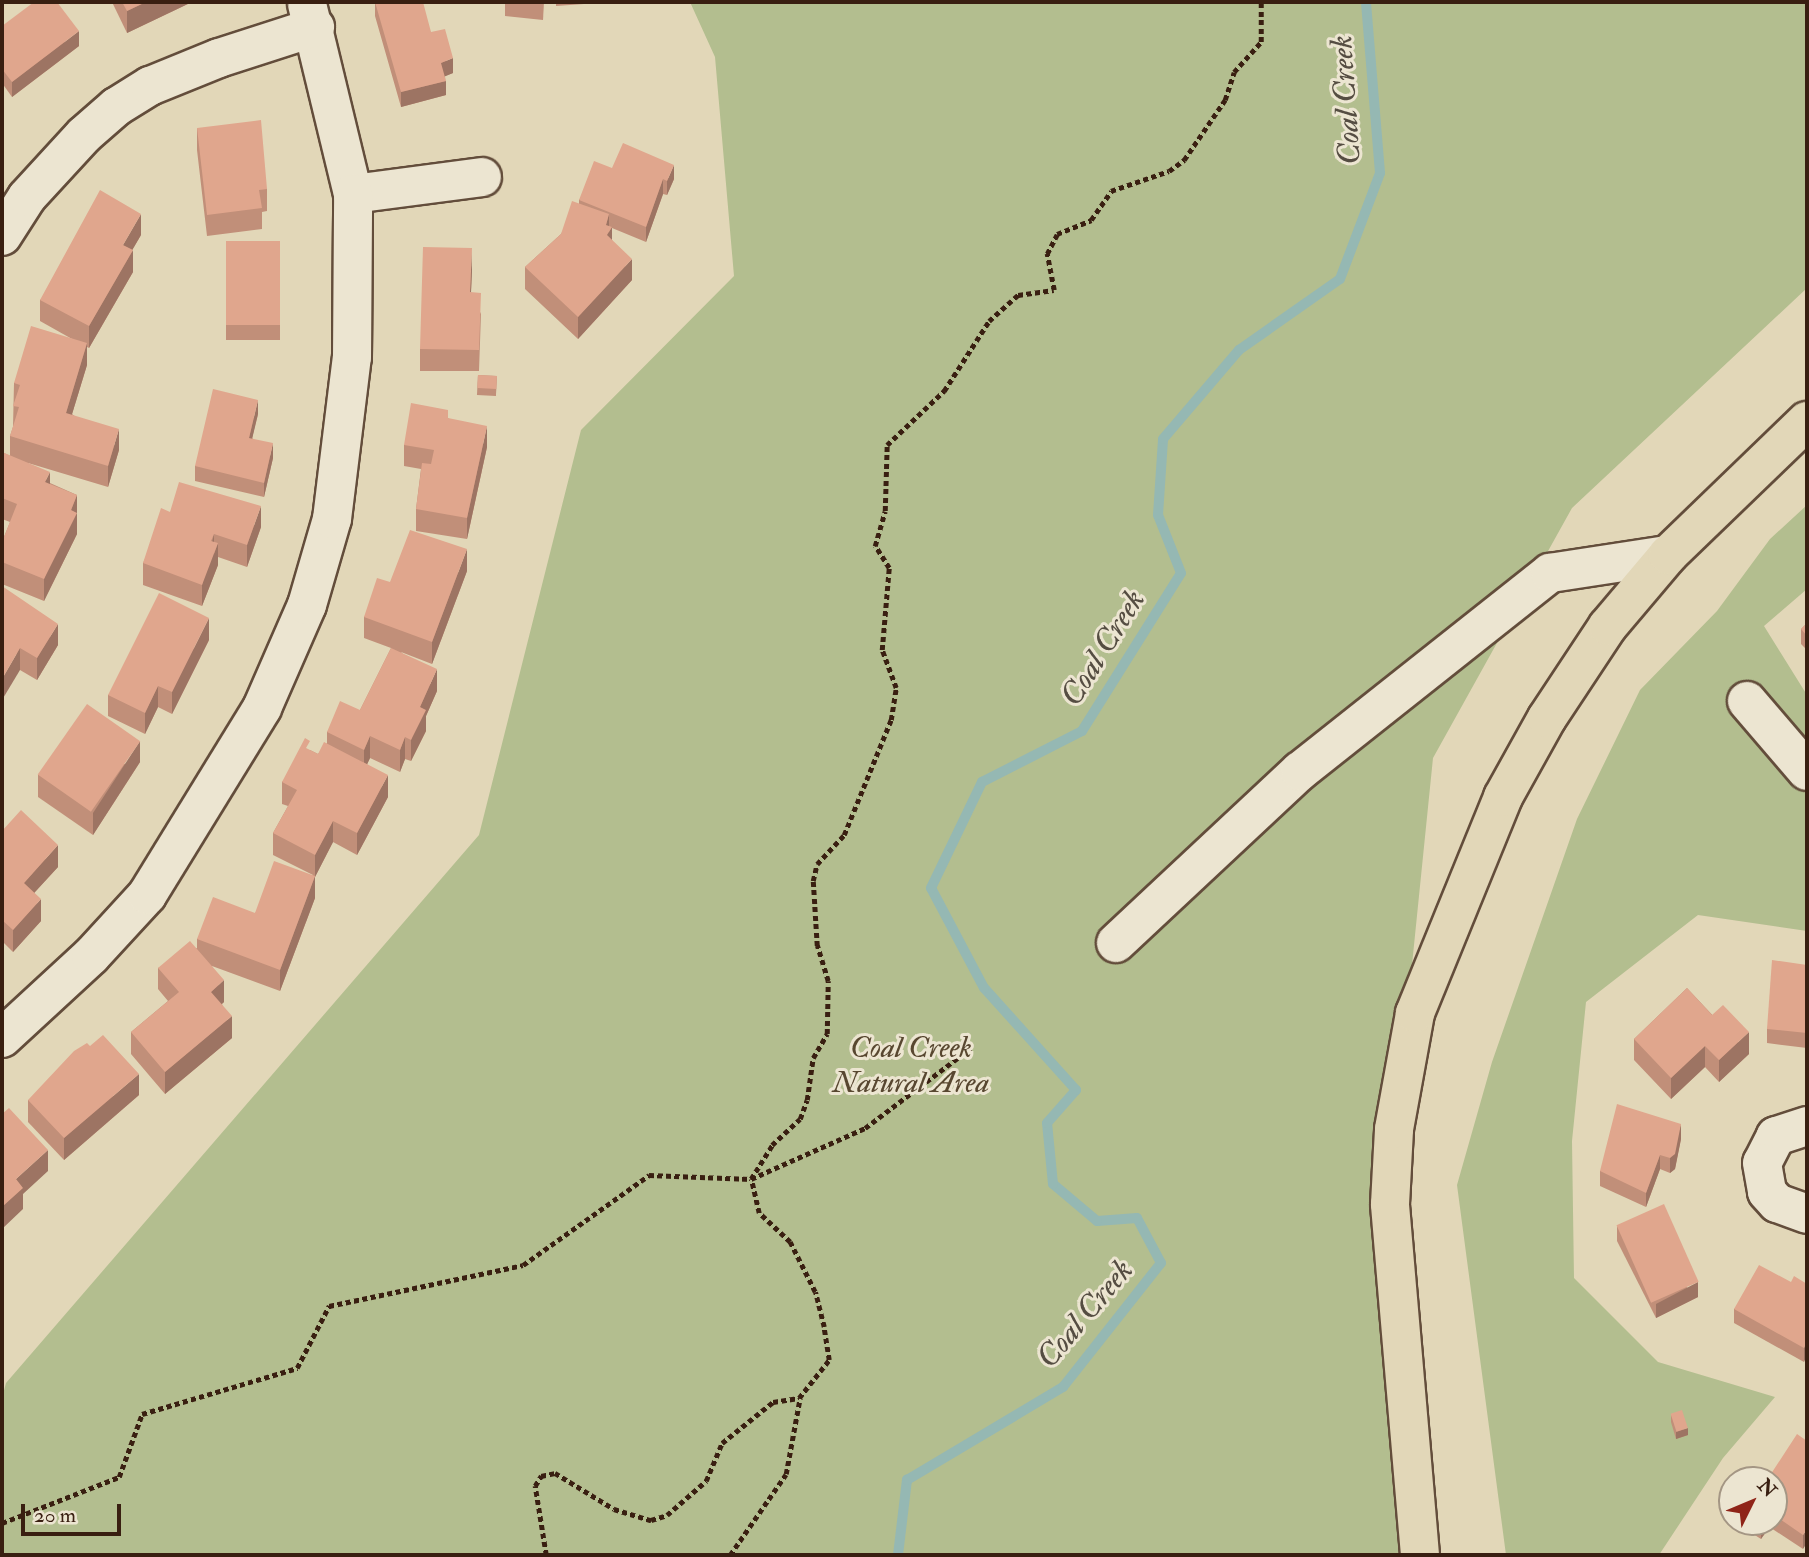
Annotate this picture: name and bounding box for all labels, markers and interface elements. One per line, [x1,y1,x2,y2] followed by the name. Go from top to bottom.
[1322,34,1370,166] water label: Coal Creek
[1052,583,1154,713] water label: Coal Creek
[833,1030,989,1100] park label: Coal Creek Natural Area
[1028,1252,1142,1376] water label: Coal Creek
[1718,1466,1788,1536] north arrow
[1752,1474,1781,1502] text: N
[24,1490,124,1534] scale bar
[34,1502,76,1529] text: 20 m

